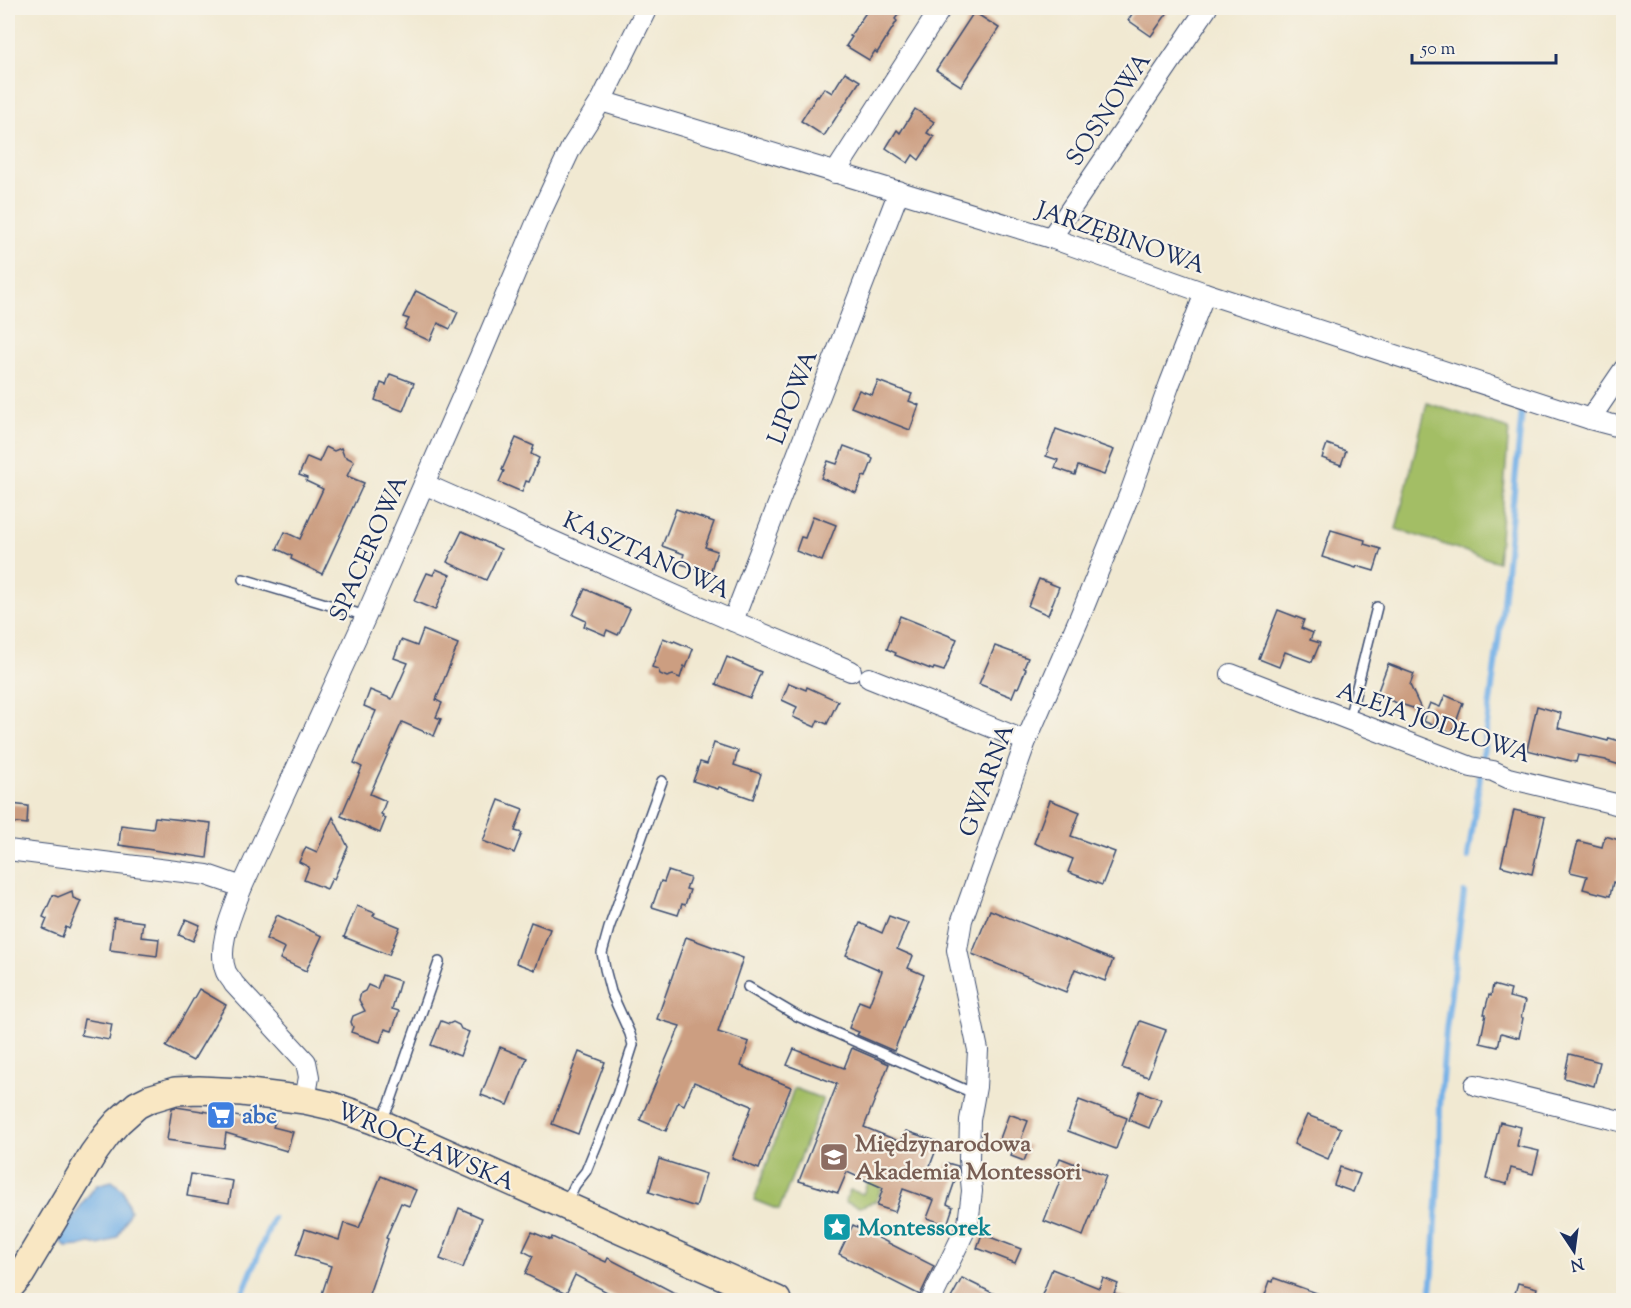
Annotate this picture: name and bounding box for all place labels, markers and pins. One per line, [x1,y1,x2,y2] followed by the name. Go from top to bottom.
[205,1099,237,1131] supermarket icon: abc
[242,1100,277,1134] place label: abc
[855,1128,1082,1190] place label: Międzynarodowa Akademia Montessori
[818,1141,850,1173] school or university icon: Międzynarodowa Akademia Montessori
[821,1211,853,1243] place icon: Montessorek
[858,1212,992,1246] place label: Montessorek

